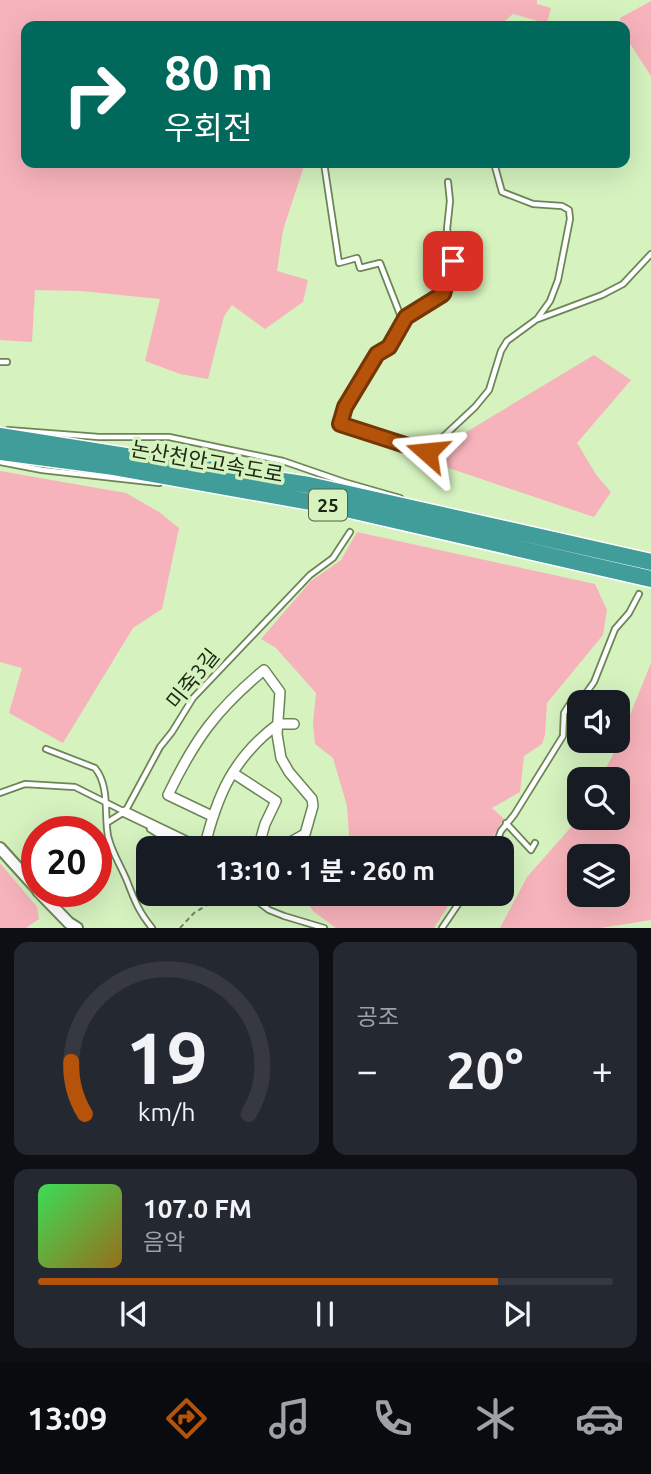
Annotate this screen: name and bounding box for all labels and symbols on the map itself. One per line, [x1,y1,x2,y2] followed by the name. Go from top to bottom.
[423,231,483,291] pin
[390,415,464,489] position arrow
[129,436,285,486] street label: 논산천안고속도로
[309,490,347,520] road number: 25
[161,644,224,713] street label: 미죽3길
[21,816,112,907] speed limit sign: 20

